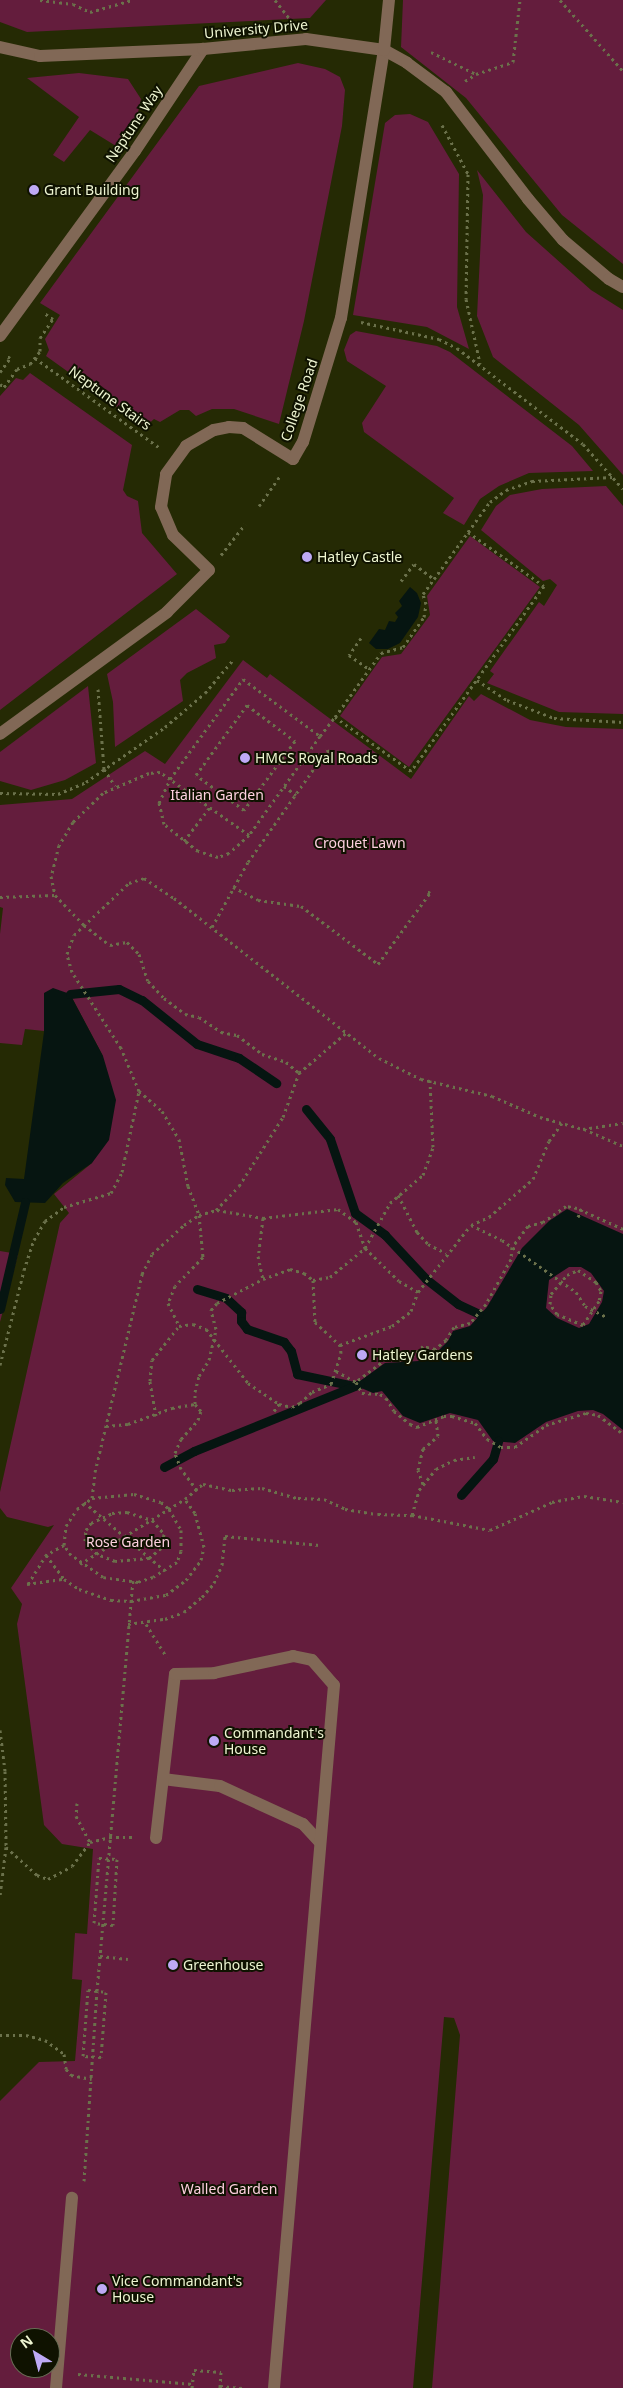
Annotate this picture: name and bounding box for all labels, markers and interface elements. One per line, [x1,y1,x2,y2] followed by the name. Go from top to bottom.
[203,16,309,42] street label: University Drive
[102,83,166,165] street label: Neptune Way
[44,182,139,198] place label: Grant Building
[28,184,40,196] marker: Grant Building
[277,357,321,443] street label: College Road
[66,362,154,434] street label: Neptune Stairs
[317,549,402,565] place label: Hatley Castle
[301,551,313,563] marker: Hatley Castle
[255,750,378,766] place label: HMCS Royal Roads
[239,752,251,764] marker: HMCS Royal Roads
[170,787,264,803] park label: Italian Garden
[314,835,406,851] park label: Croquet Lawn
[372,1347,473,1363] place label: Hatley Gardens
[356,1349,368,1361] marker: Hatley Gardens
[86,1534,170,1550] park label: Rose Garden
[224,1725,324,1758] place label: Commandant's House
[208,1735,220,1747] marker: Commandant's House
[183,1957,264,1973] place label: Greenhouse
[167,1959,179,1971] marker: Greenhouse
[181,2181,277,2197] park label: Walled Garden
[112,2273,242,2306] place label: Vice Commandant's House
[96,2283,108,2295] marker: Vice Commandant's House
[10,2328,60,2378] north arrow
[16,2330,37,2352] text: N

